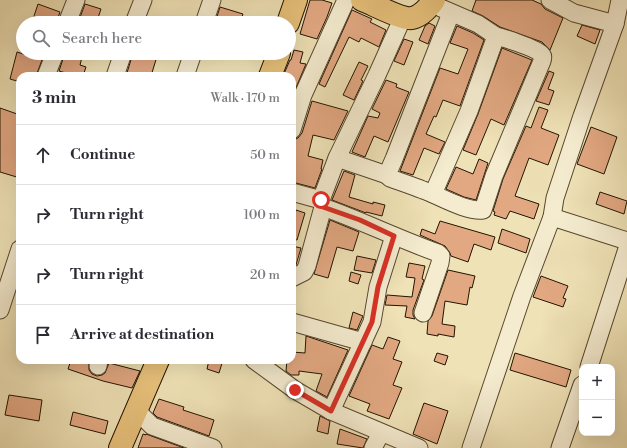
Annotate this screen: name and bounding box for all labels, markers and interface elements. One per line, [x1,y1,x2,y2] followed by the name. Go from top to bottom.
[16,16,296,60] search box
[30,27,52,49] icon: search
[62,29,142,48] text: Search here
[32,87,76,109] text: 3 min
[210,90,280,106] text: Walk · 170 m
[32,144,54,166] icon: ahead
[70,145,135,164] text: Continue
[250,147,280,163] text: 50 m
[312,191,330,209] route start
[32,204,54,226] icon: right
[70,205,144,224] text: Turn right
[244,207,280,223] text: 100 m
[32,264,54,286] icon: right
[70,265,144,284] text: Turn right
[250,267,280,283] text: 20 m
[32,324,54,346] icon: arrive
[70,325,214,344] text: Arrive at destination
[579,364,615,436] map controls
[579,364,615,400] button: +
[286,381,304,399] route end
[579,400,615,436] button: −

